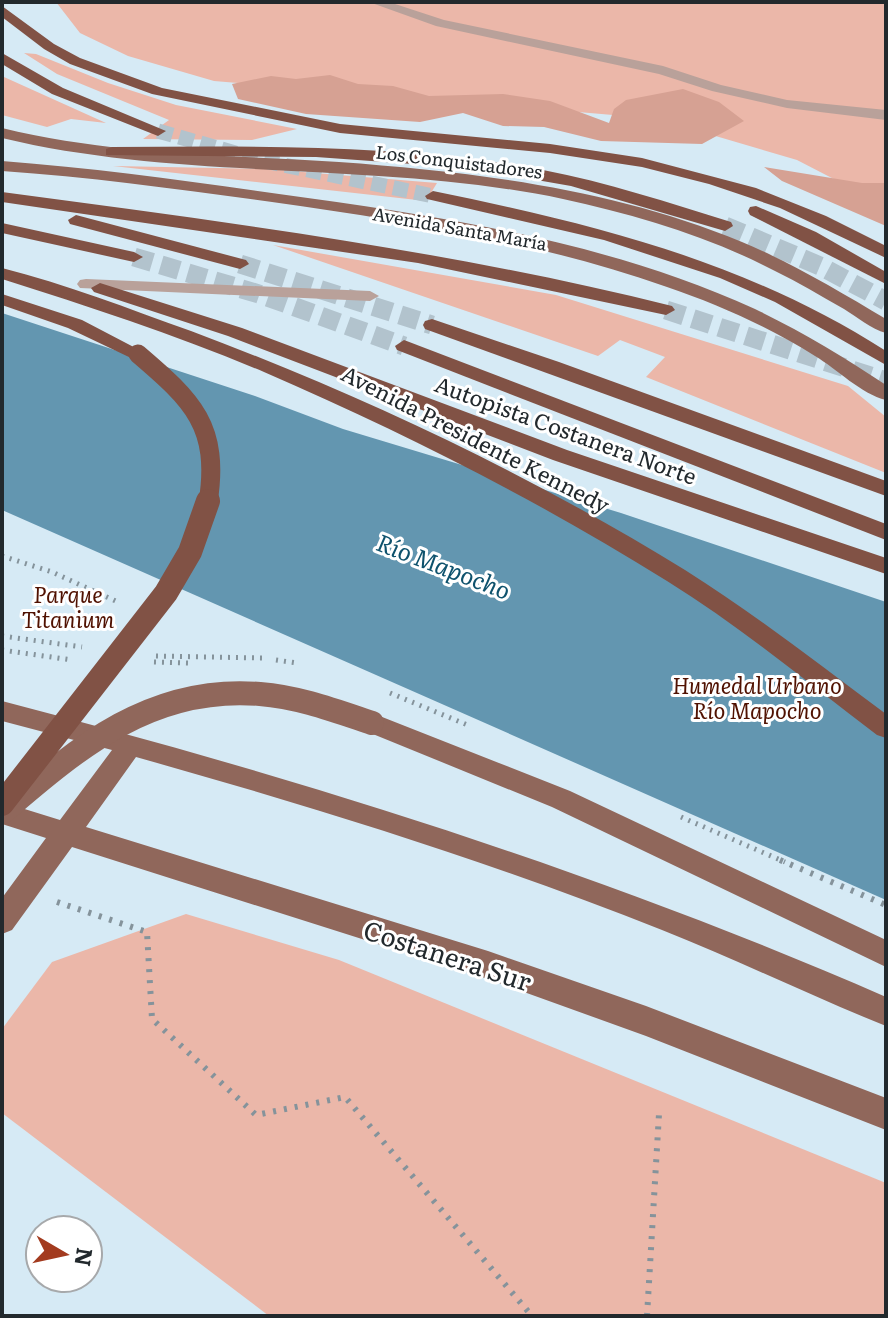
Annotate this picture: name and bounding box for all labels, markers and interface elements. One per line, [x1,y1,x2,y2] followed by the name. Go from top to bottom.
[374,137,544,185] street label: Los Conquistadores
[371,199,550,257] street label: Avenida Santa María
[336,356,616,520] street label: Avenida Presidente Kennedy
[430,366,702,492] street label: Autopista Costanera Norte
[372,523,516,607] water label: Río Mapocho
[22,577,114,635] park label: Parque Titanium
[672,668,842,726] park label: Humedal Urbano Río Mapocho
[359,909,538,1000] street label: Costanera Sur
[24,1214,104,1294] north arrow
[67,1246,103,1269] text: N

